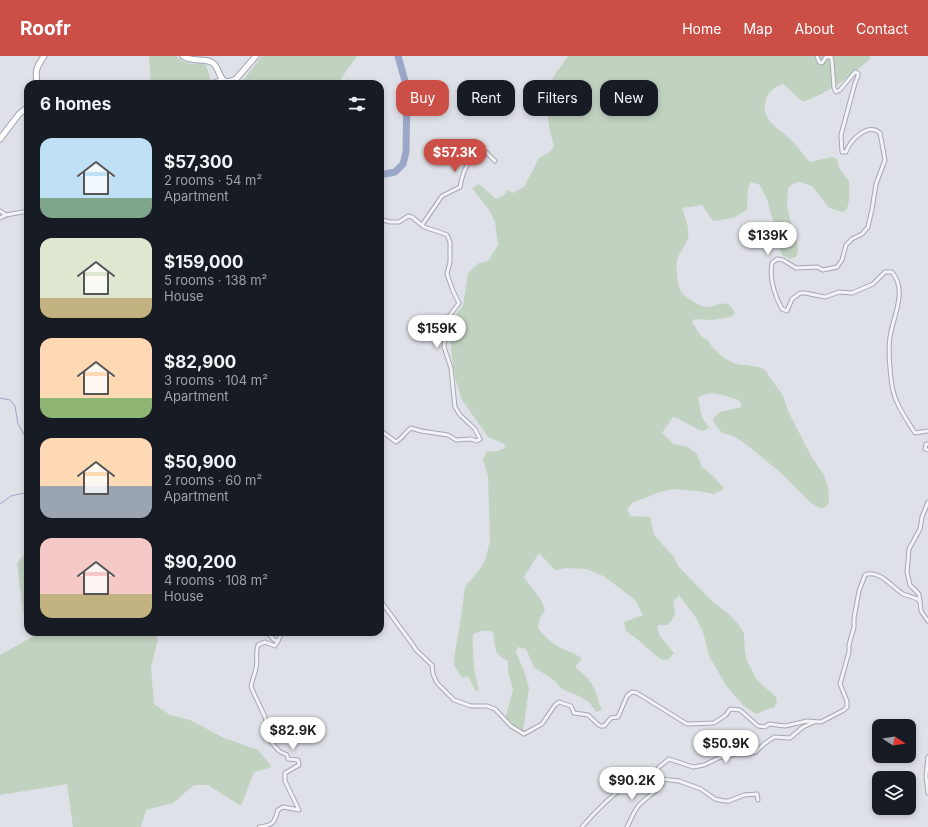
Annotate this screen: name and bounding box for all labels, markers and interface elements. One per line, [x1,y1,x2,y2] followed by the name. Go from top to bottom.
[20,17,71,40] text: Roofr
[682,20,721,37] text: Home
[743,20,773,37] text: Map
[795,20,834,37] text: About
[856,20,908,37] text: Contact
[396,80,449,116] chip: Buy
[457,80,515,116] chip: Rent
[523,80,592,116] chip: Filters
[600,80,658,116] chip: New
[346,93,368,115] icon: filters
[40,94,111,114] text: 6 homes
[422,139,488,173] pin: $57.3K
[433,144,477,160] text: $57.3K
[164,152,233,172] text: $57,300
[72,154,120,202] icon: home
[164,172,262,188] text: 2 rooms · 54 m²
[164,188,229,204] text: Apartment
[740,222,796,256] pin: $139K
[748,227,788,243] text: $139K
[164,252,243,272] text: $159,000
[72,254,120,302] icon: home
[164,272,267,288] text: 5 rooms · 138 m²
[164,288,204,304] text: House
[409,315,465,349] pin: $159K
[417,320,457,336] text: $159K
[164,352,236,372] text: $82,900
[72,354,120,402] icon: home
[164,372,268,388] text: 3 rooms · 104 m²
[164,388,229,404] text: Apartment
[164,452,236,472] text: $50,900
[72,454,120,502] icon: home
[164,472,262,488] text: 2 rooms · 60 m²
[164,488,229,504] text: Apartment
[164,552,236,572] text: $90,200
[72,554,120,602] icon: home
[164,572,268,588] text: 4 rooms · 108 m²
[164,588,204,604] text: House
[260,717,326,751] pin: $82.9K
[872,719,916,763] north arrow
[872,719,916,815] map controls
[269,722,317,738] text: $82.9K
[693,730,759,764] pin: $50.9K
[702,735,750,751] text: $50.9K
[599,767,665,801] pin: $90.2K
[872,771,916,815] button: layers
[608,772,656,788] text: $90.2K

